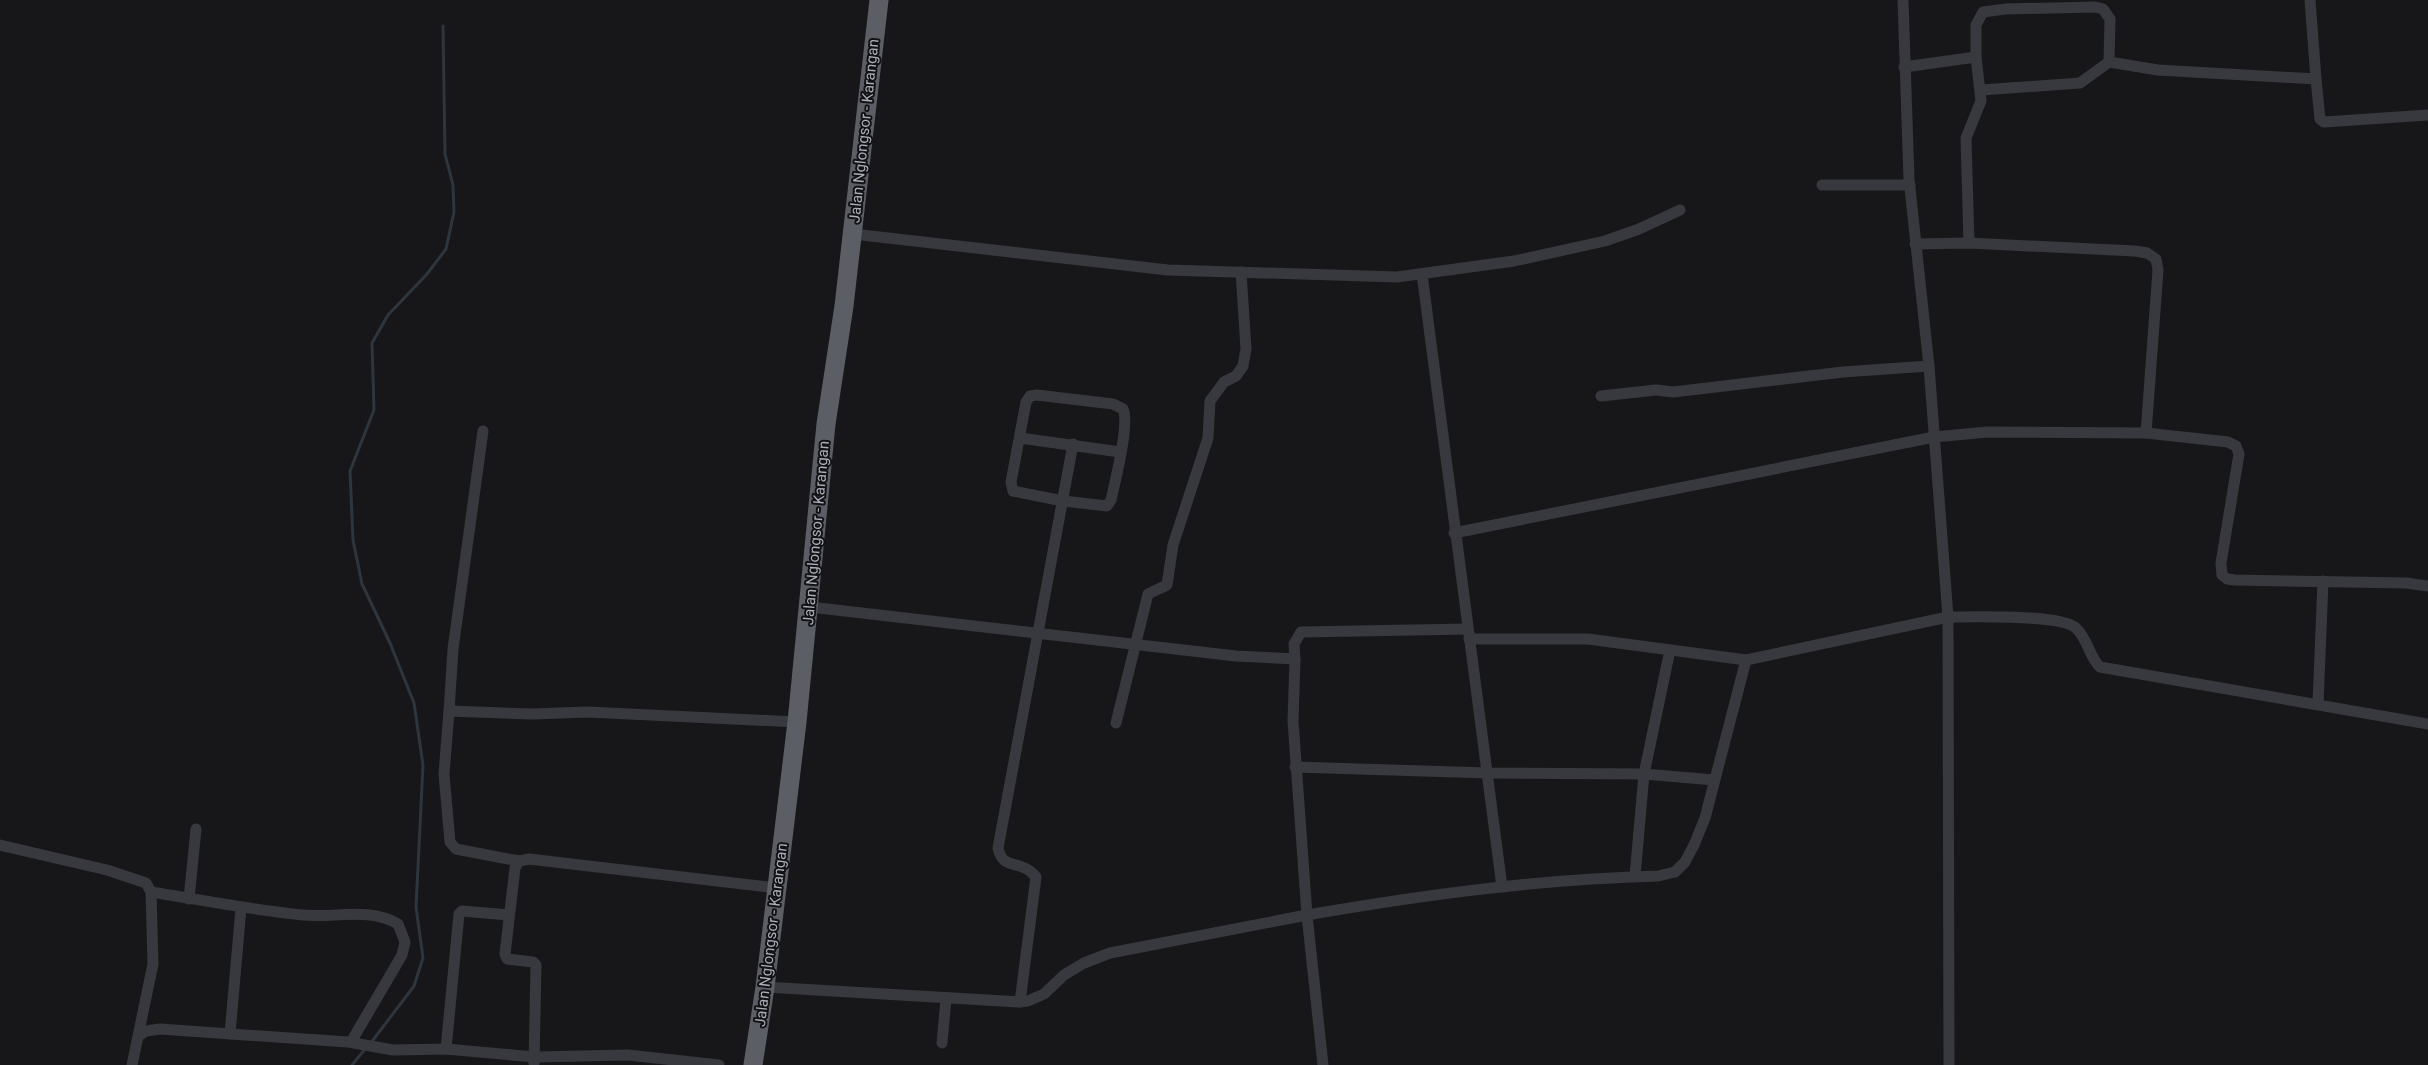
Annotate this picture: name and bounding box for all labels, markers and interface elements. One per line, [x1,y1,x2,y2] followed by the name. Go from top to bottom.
[845,38,883,224] street label: Jalan Nglongsor - Karangan
[799,440,833,626] street label: Jalan Nglongsor - Karangan
[751,842,791,1028] street label: Jalan Nglongsor - Karangan

